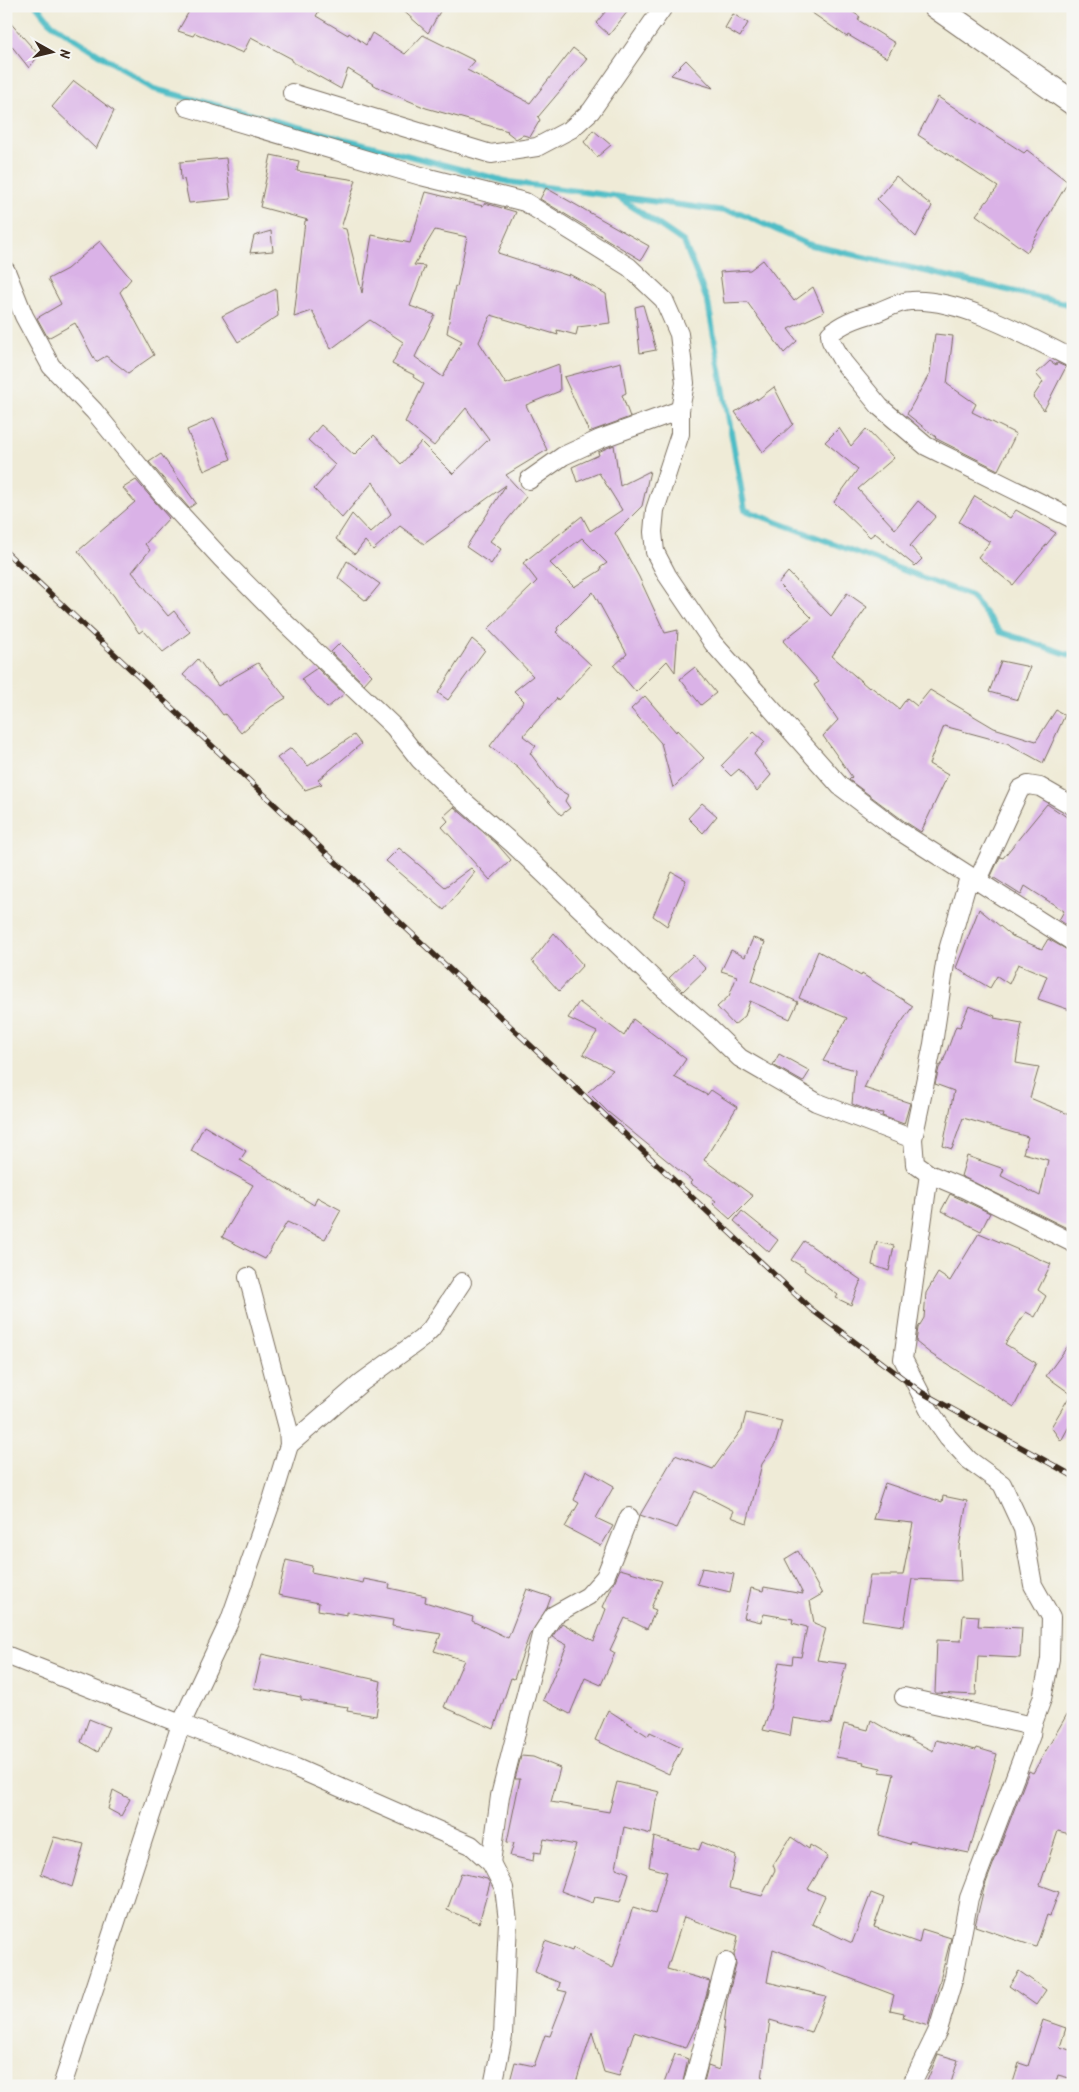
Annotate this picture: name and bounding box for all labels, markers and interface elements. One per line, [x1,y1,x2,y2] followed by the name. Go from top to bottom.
[28,28,78,78] north arrow
[52,48,75,60] text: N

